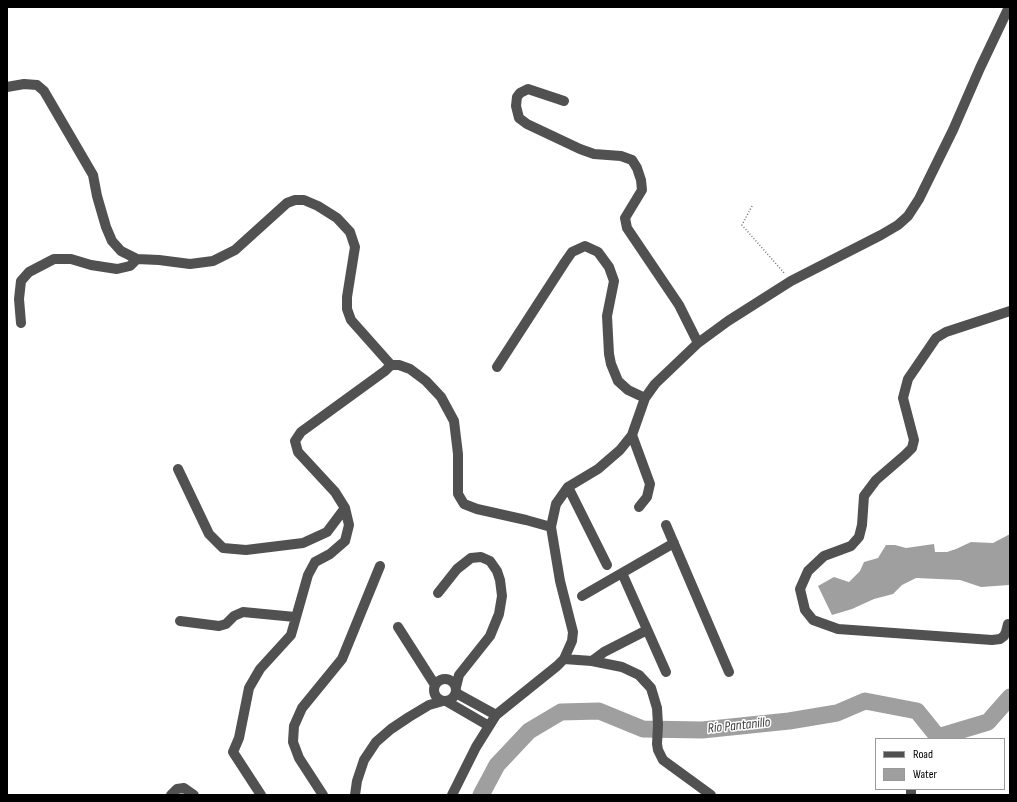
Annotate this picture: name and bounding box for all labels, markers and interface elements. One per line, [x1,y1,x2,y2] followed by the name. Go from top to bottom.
[707,714,771,738] water label: Río Pantanillo
[875,738,1005,790] legend
[913,747,933,762] text: Road
[913,767,937,782] text: Water

